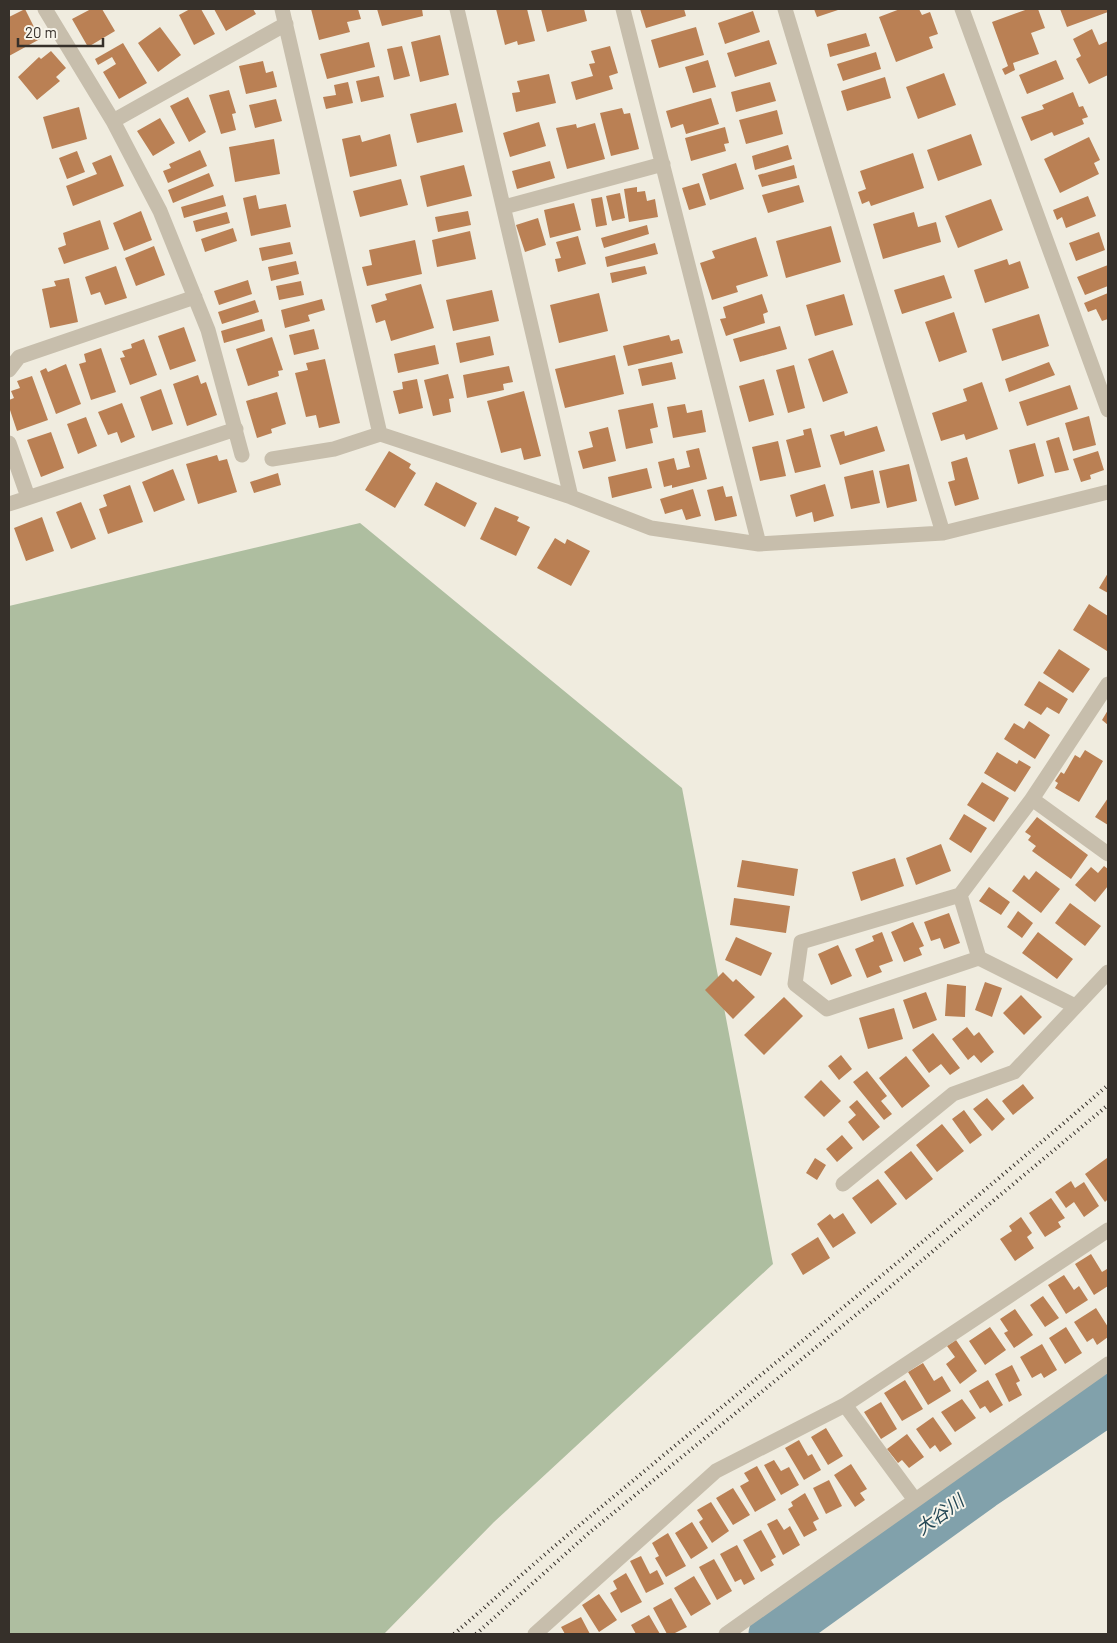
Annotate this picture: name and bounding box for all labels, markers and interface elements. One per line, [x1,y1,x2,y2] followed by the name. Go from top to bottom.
[18,15,102,47] scale bar
[25,23,57,41] text: 20 m
[911,1488,969,1539] water label: 大谷川

